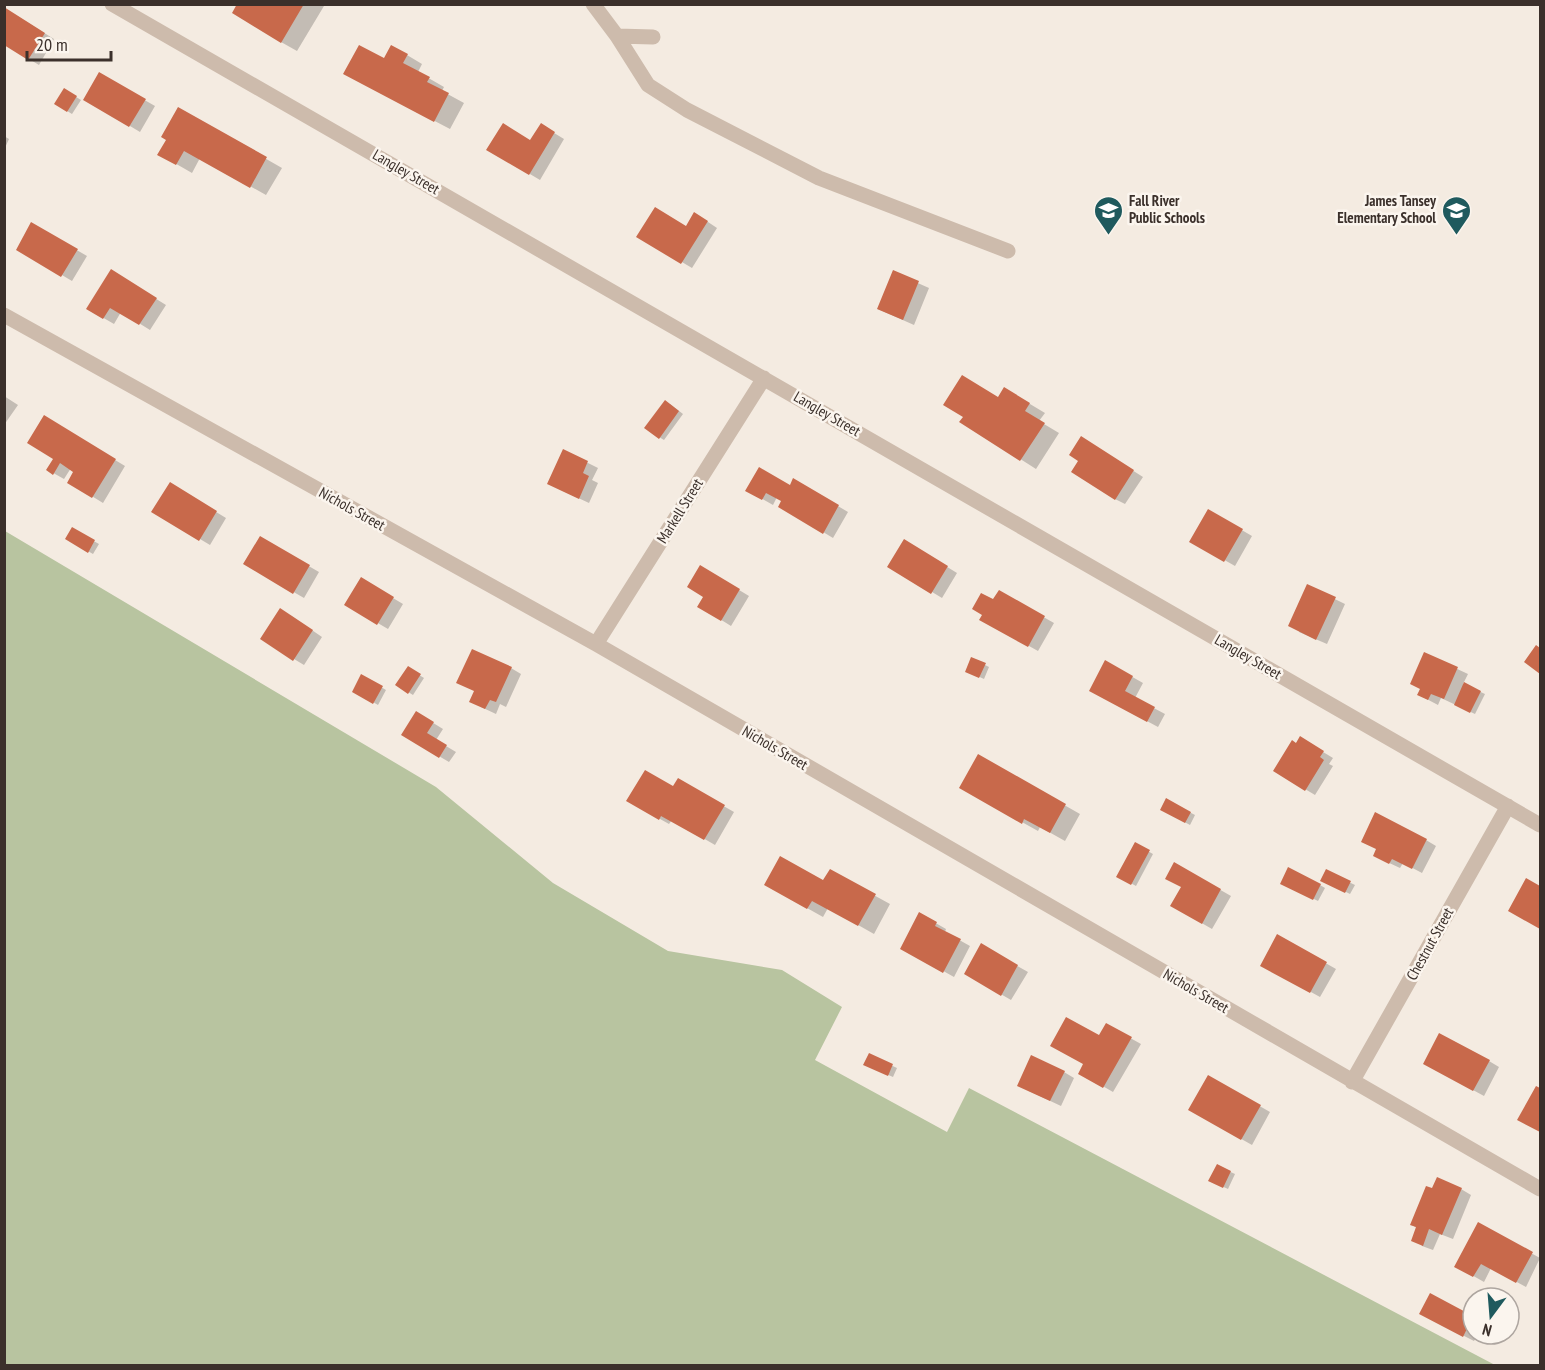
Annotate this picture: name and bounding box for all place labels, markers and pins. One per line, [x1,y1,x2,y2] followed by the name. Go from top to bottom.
[1129,191,1205,227] place label: Fall River Public Schools
[1337,191,1437,227] place label: James Tansey Elementary School
[1092,194,1124,236] school or university icon: Fall River Public Schools
[1441,194,1473,236] school or university icon: James Tansey Elementary School

